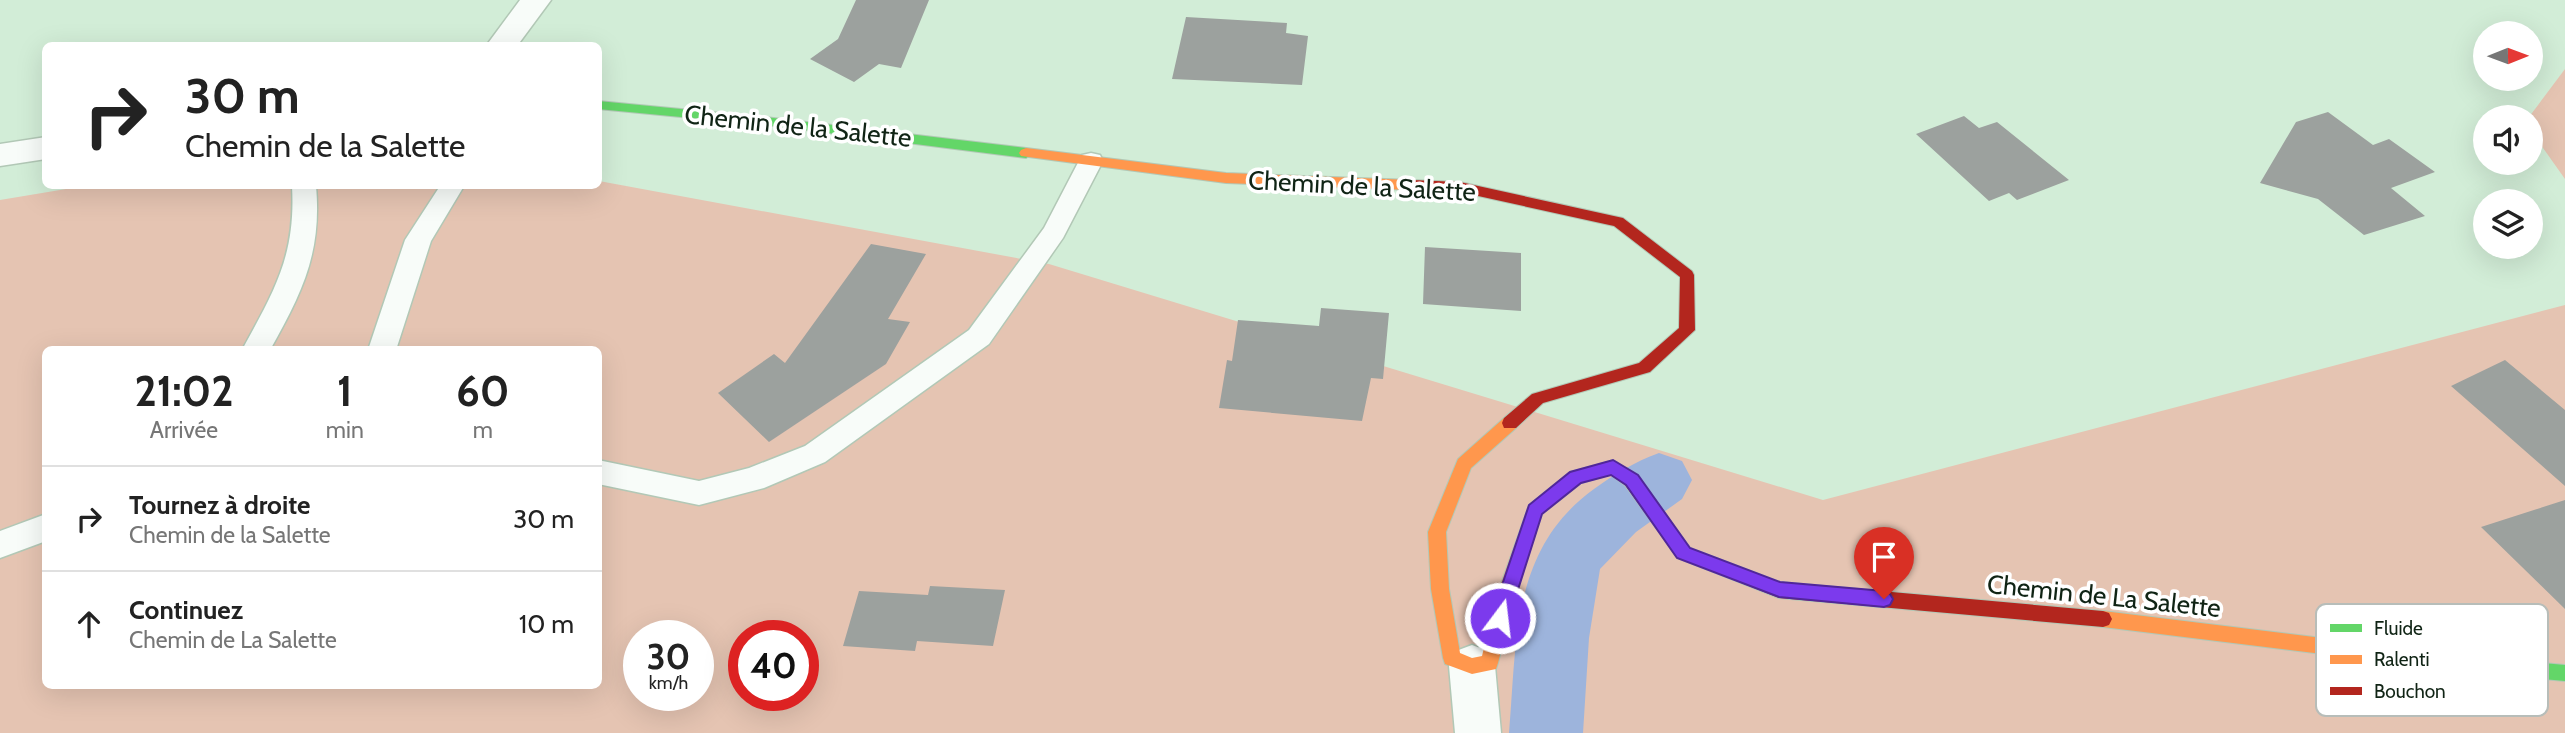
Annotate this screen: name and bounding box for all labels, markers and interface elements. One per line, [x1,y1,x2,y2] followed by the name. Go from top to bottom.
[2473,21,2543,91] north arrow
[2473,21,2543,259] map controls
[185,66,300,125] text: 30 m
[70,70,161,161] icon: right
[683,98,913,154] street label: Chemin de la Salette
[2473,105,2543,175] button: sound
[185,126,465,165] text: Chemin de la Salette
[1247,164,1477,208] street label: Chemin de la Salette
[2473,189,2543,259] button: layers
[134,365,233,417] text: 21:02
[337,365,353,417] text: 1
[456,365,510,417] text: 60
[150,416,218,444] text: Arrivée
[326,416,364,444] text: min
[473,416,493,444] text: m
[129,489,311,521] text: Tournez à droite
[70,500,108,538] icon: right
[513,503,574,535] text: 30 m
[129,521,331,549] text: Chemin de la Salette
[1854,527,1914,599] pin
[1865,538,1903,576] icon: arrive
[1986,568,2222,624] street label: Chemin de La Salette
[1463,581,1537,655] position arrow
[129,594,243,626] text: Continuez
[2316,604,2548,716] legend
[70,605,108,643] icon: ahead
[519,608,574,640] text: 10 m
[2374,617,2423,640] text: Fluide
[728,620,819,711] speed limit sign: 40
[129,626,337,654] text: Chemin de La Salette
[647,635,690,678] text: 30
[2374,648,2430,671] text: Ralenti
[649,672,688,694] text: km/h
[2374,680,2446,703] text: Bouchon

